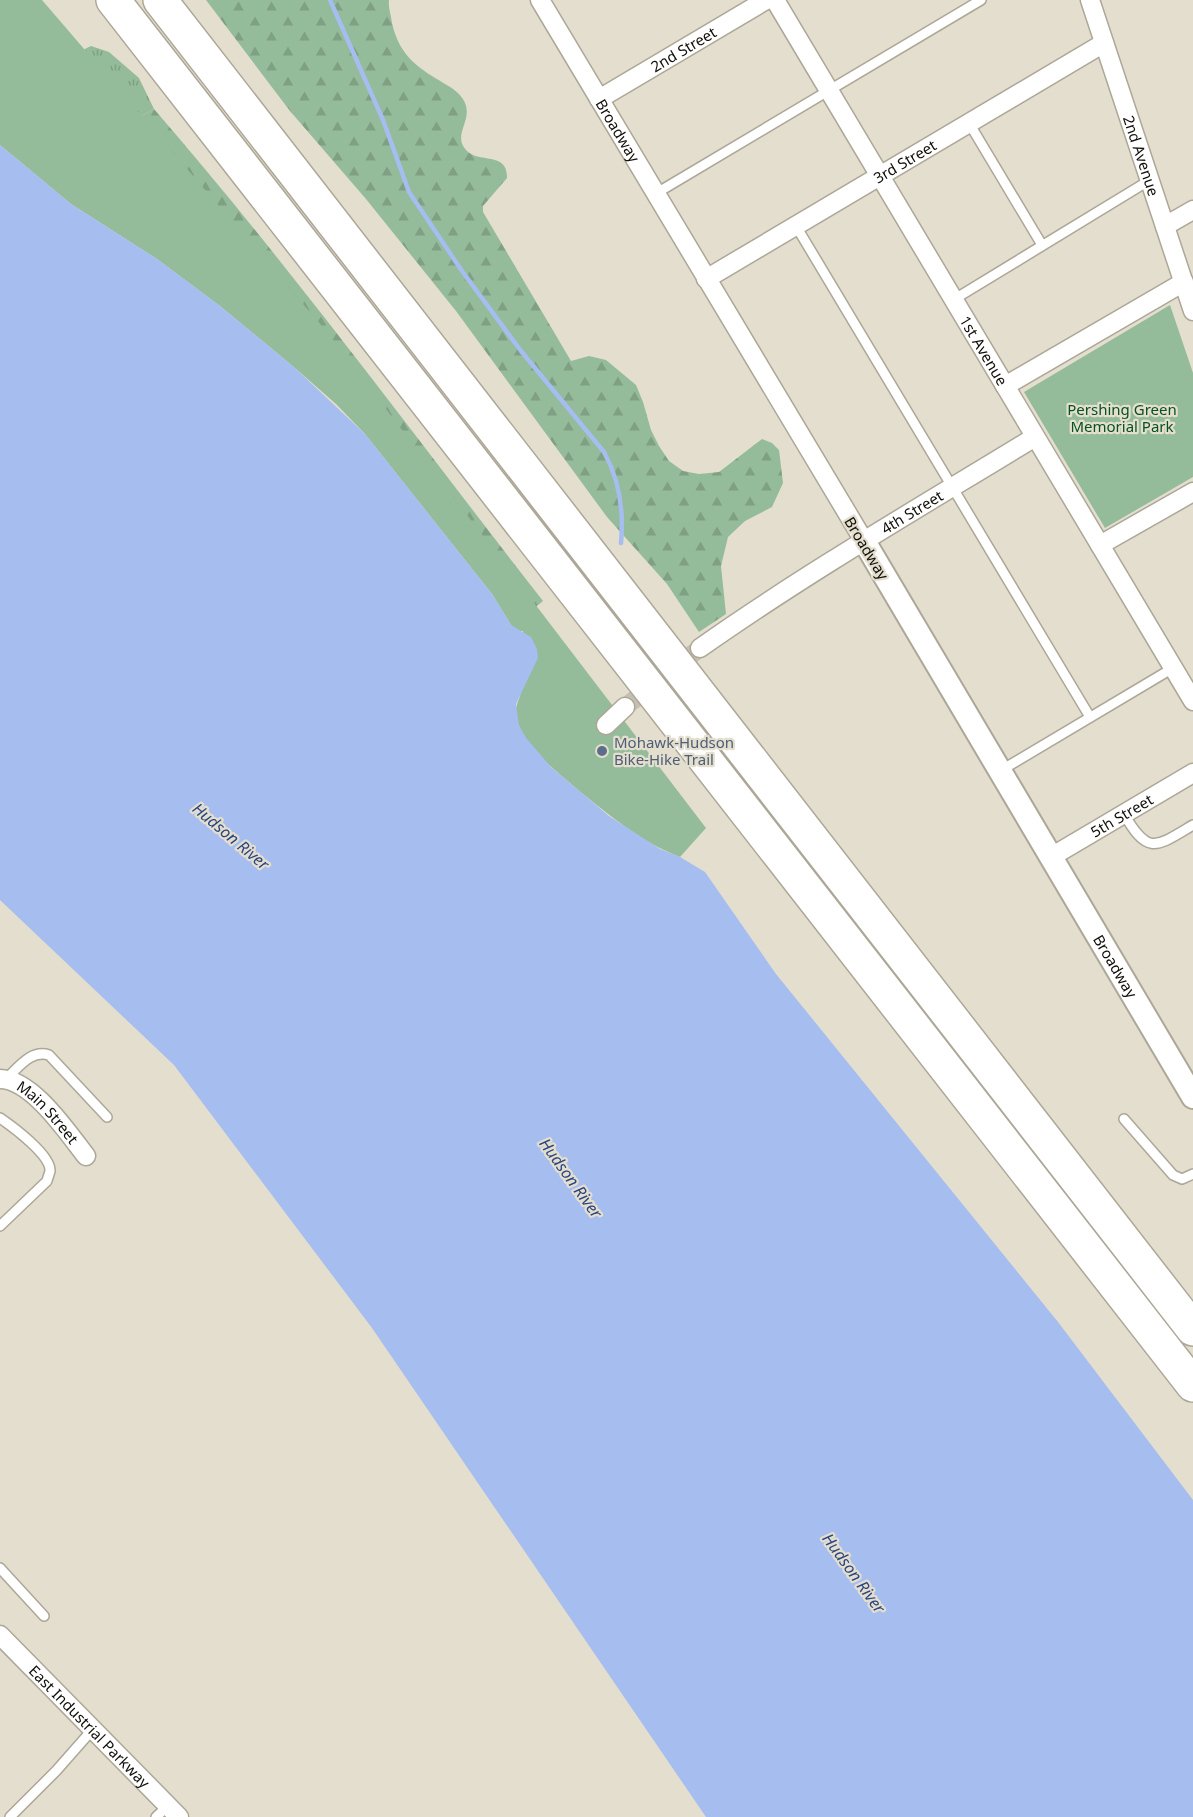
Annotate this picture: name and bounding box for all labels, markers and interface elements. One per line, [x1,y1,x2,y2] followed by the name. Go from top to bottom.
[647,22,720,76] street label: 2nd Street
[591,95,645,166] street label: Broadway
[1119,113,1164,199] street label: 2nd Avenue
[870,135,940,188] street label: 3rd Street
[955,312,1012,389] street label: 1st Avenue
[1067,399,1177,436] park label: Pershing Green Memorial Park
[877,485,947,538] street label: 4th Street
[840,513,894,584] street label: Broadway
[614,732,734,769] place label: Mohawk-Hudson Bike-Hike Trail
[595,744,609,758] marker: Mohawk-Hudson Bike-Hike Trail
[1087,789,1157,841] street label: 5th Street
[188,797,275,875] water label: Hudson River
[1089,931,1142,1002] street label: Broadway
[13,1076,84,1148] street label: Main Street
[535,1134,608,1223] water label: Hudson River
[818,1529,891,1618] water label: Hudson River
[25,1661,155,1792] street label: East Industrial Parkway

